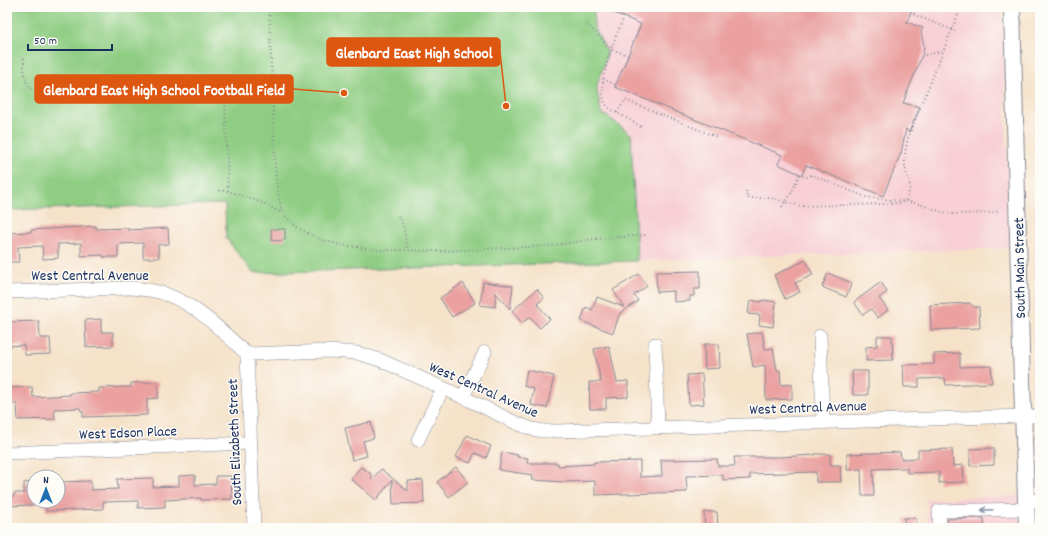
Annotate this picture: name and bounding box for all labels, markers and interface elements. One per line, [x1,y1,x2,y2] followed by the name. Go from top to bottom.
[28,26,112,52] scale bar
[34,33,57,50] text: 50 m
[327,38,500,66] callout: Glenbard East High School
[336,43,493,66] text: Glenbard East High School
[35,75,293,103] callout: Glenbard East High School Football Field
[43,80,285,103] text: Glenbard East High School Football Field
[1009,217,1033,319] street label: South Main Street
[31,266,149,288] street label: West Central Avenue
[425,357,542,425] street label: West Central Avenue
[223,378,249,506] street label: South Elizabeth Street
[749,396,868,422] street label: West Central Avenue
[79,421,178,447] street label: West Edson Place
[26,469,66,509] north arrow
[43,473,49,489] text: N
[981,506,994,514] one-way arrow

